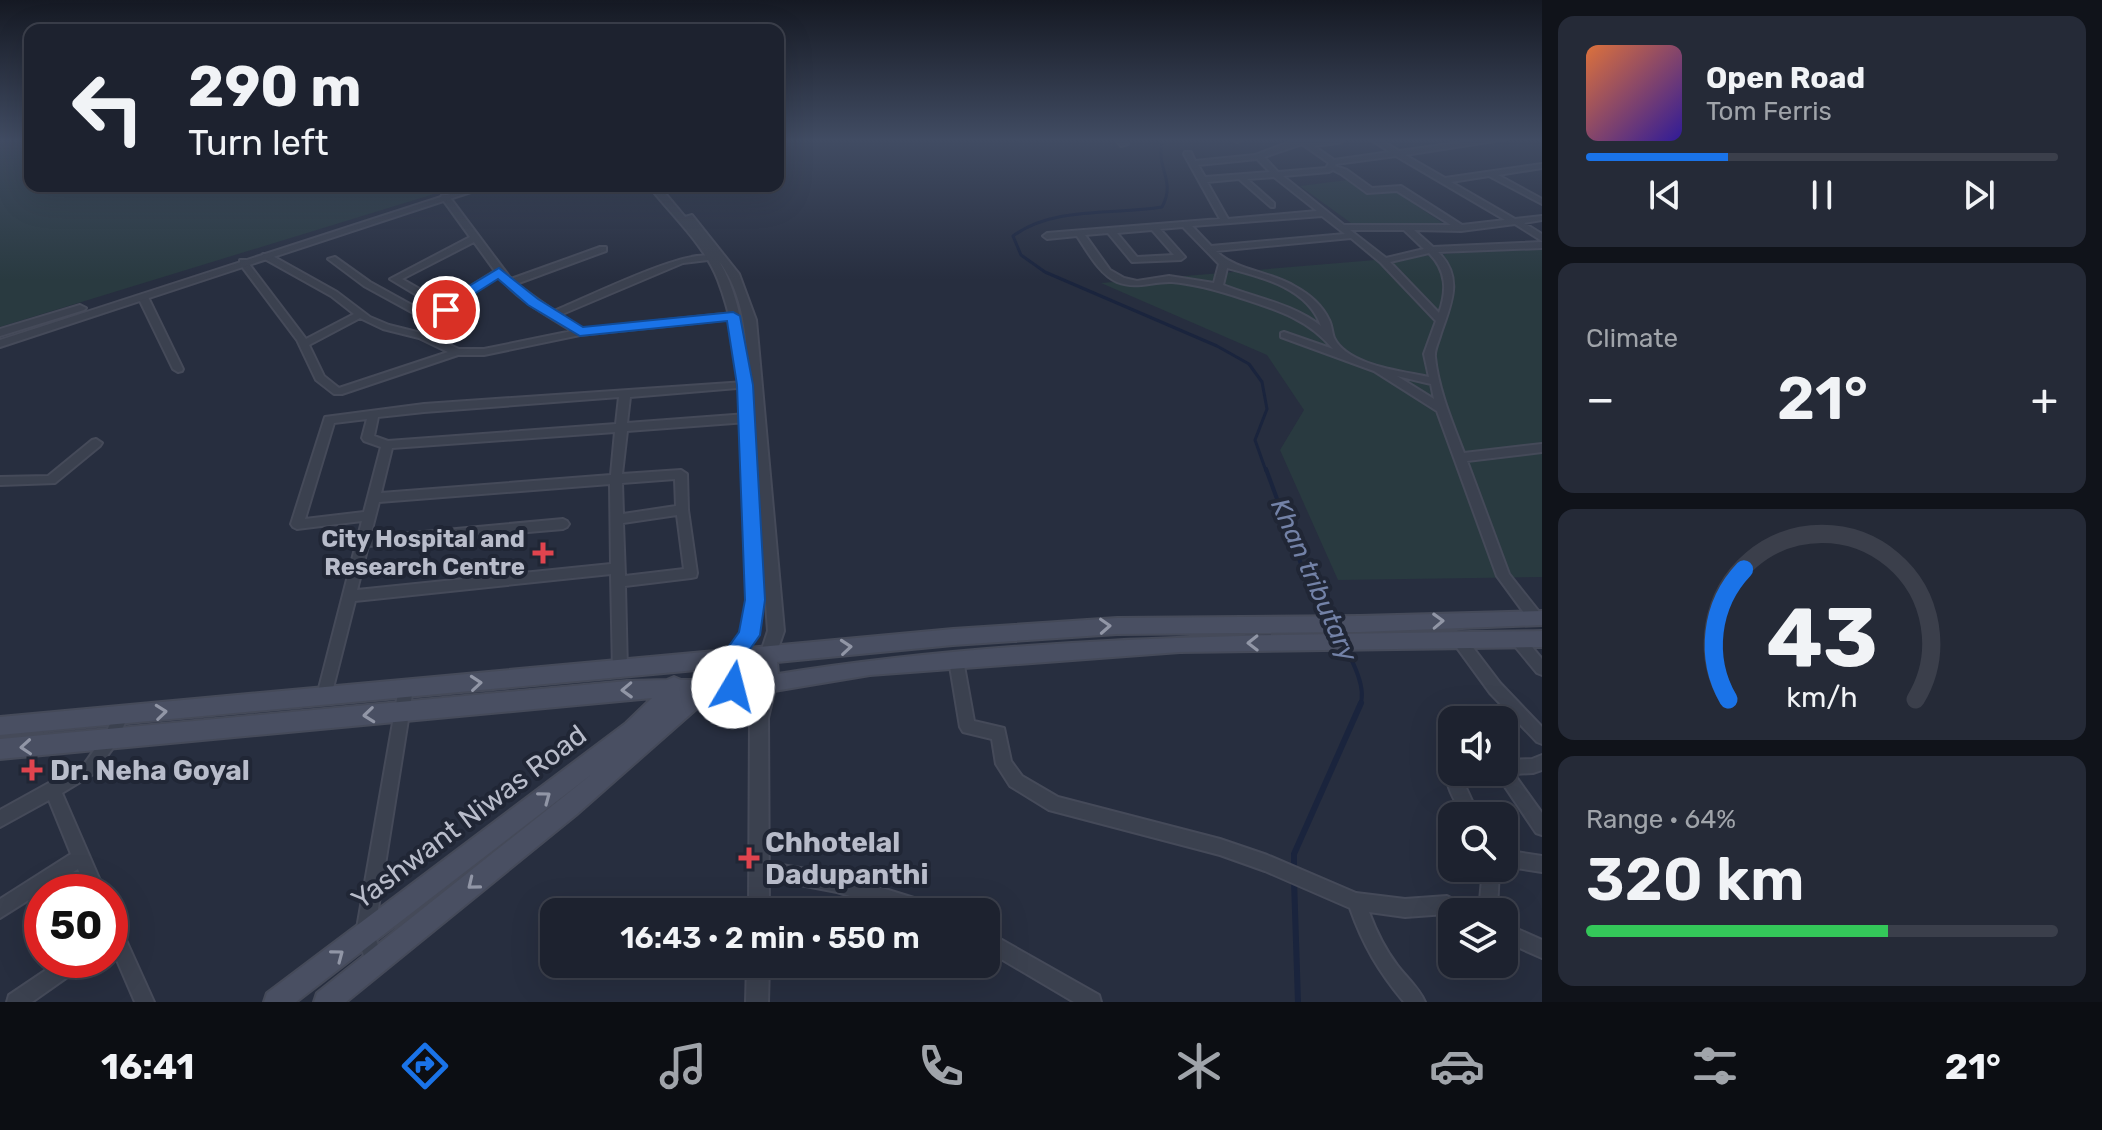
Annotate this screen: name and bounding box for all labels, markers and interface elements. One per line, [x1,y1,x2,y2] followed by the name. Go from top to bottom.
[188,54,362,120] text: 290 m
[56,56,160,160] icon: left
[1706,60,1865,96] text: Open Road
[1706,96,1832,127] text: Tom Ferris
[188,121,329,164] text: Turn left
[1643,173,1687,217] icon: previous
[1800,173,1844,217] icon: pause
[1957,173,2001,217] icon: next
[412,276,480,344] pin
[424,288,468,332] icon: arrive
[1586,323,1678,354] text: Climate
[1777,363,1868,434] text: 21°
[1586,373,1615,425] text: −
[2031,373,2058,425] text: +
[1264,494,1364,667] water label: Khan tributary
[321,525,525,581] place label: City Hospital and Research Centre
[532,542,554,564] marker: City Hospital and Research Centre
[1766,588,1878,687] text: 43
[1432,613,1445,630] one-way arrow
[1099,618,1112,635] one-way arrow
[1246,634,1259,651] one-way arrow
[840,638,853,655] one-way arrow
[691,645,775,729] position arrow
[470,675,483,692] one-way arrow
[1786,680,1858,714] text: km/h
[620,682,633,699] one-way arrow
[155,704,168,721] one-way arrow
[1438,706,1518,978] map controls
[1438,706,1518,786] button: sound
[362,707,375,724] one-way arrow
[345,718,593,916] street label: Yashwant Niwas Road
[19,738,32,755] one-way arrow
[50,754,250,787] place label: Dr. Neha Goyal
[21,759,43,781] marker: Dr. Neha Goyal
[536,792,551,806] one-way arrow
[1438,802,1518,882] button: search
[1586,804,1736,835] text: Range · 64%
[765,826,929,891] place label: Chhotelal Dadupanthi
[1586,844,1805,915] text: 320 km
[740,849,758,867] marker: Chhotelal Dadupanthi
[24,874,128,978] speed limit sign: 50
[468,874,482,889] one-way arrow
[1438,898,1518,978] button: layers
[620,920,920,956] text: 16:43 · 2 min · 550 m
[329,950,344,964] one-way arrow
[397,1038,453,1094] icon: directions
[655,1038,711,1094] icon: music
[913,1038,969,1094] icon: phone
[1171,1038,1227,1094] icon: climate
[1429,1038,1485,1094] icon: car
[1687,1038,1743,1094] icon: filters
[101,1045,194,1088] text: 16:41
[1945,1045,2001,1088] text: 21°

